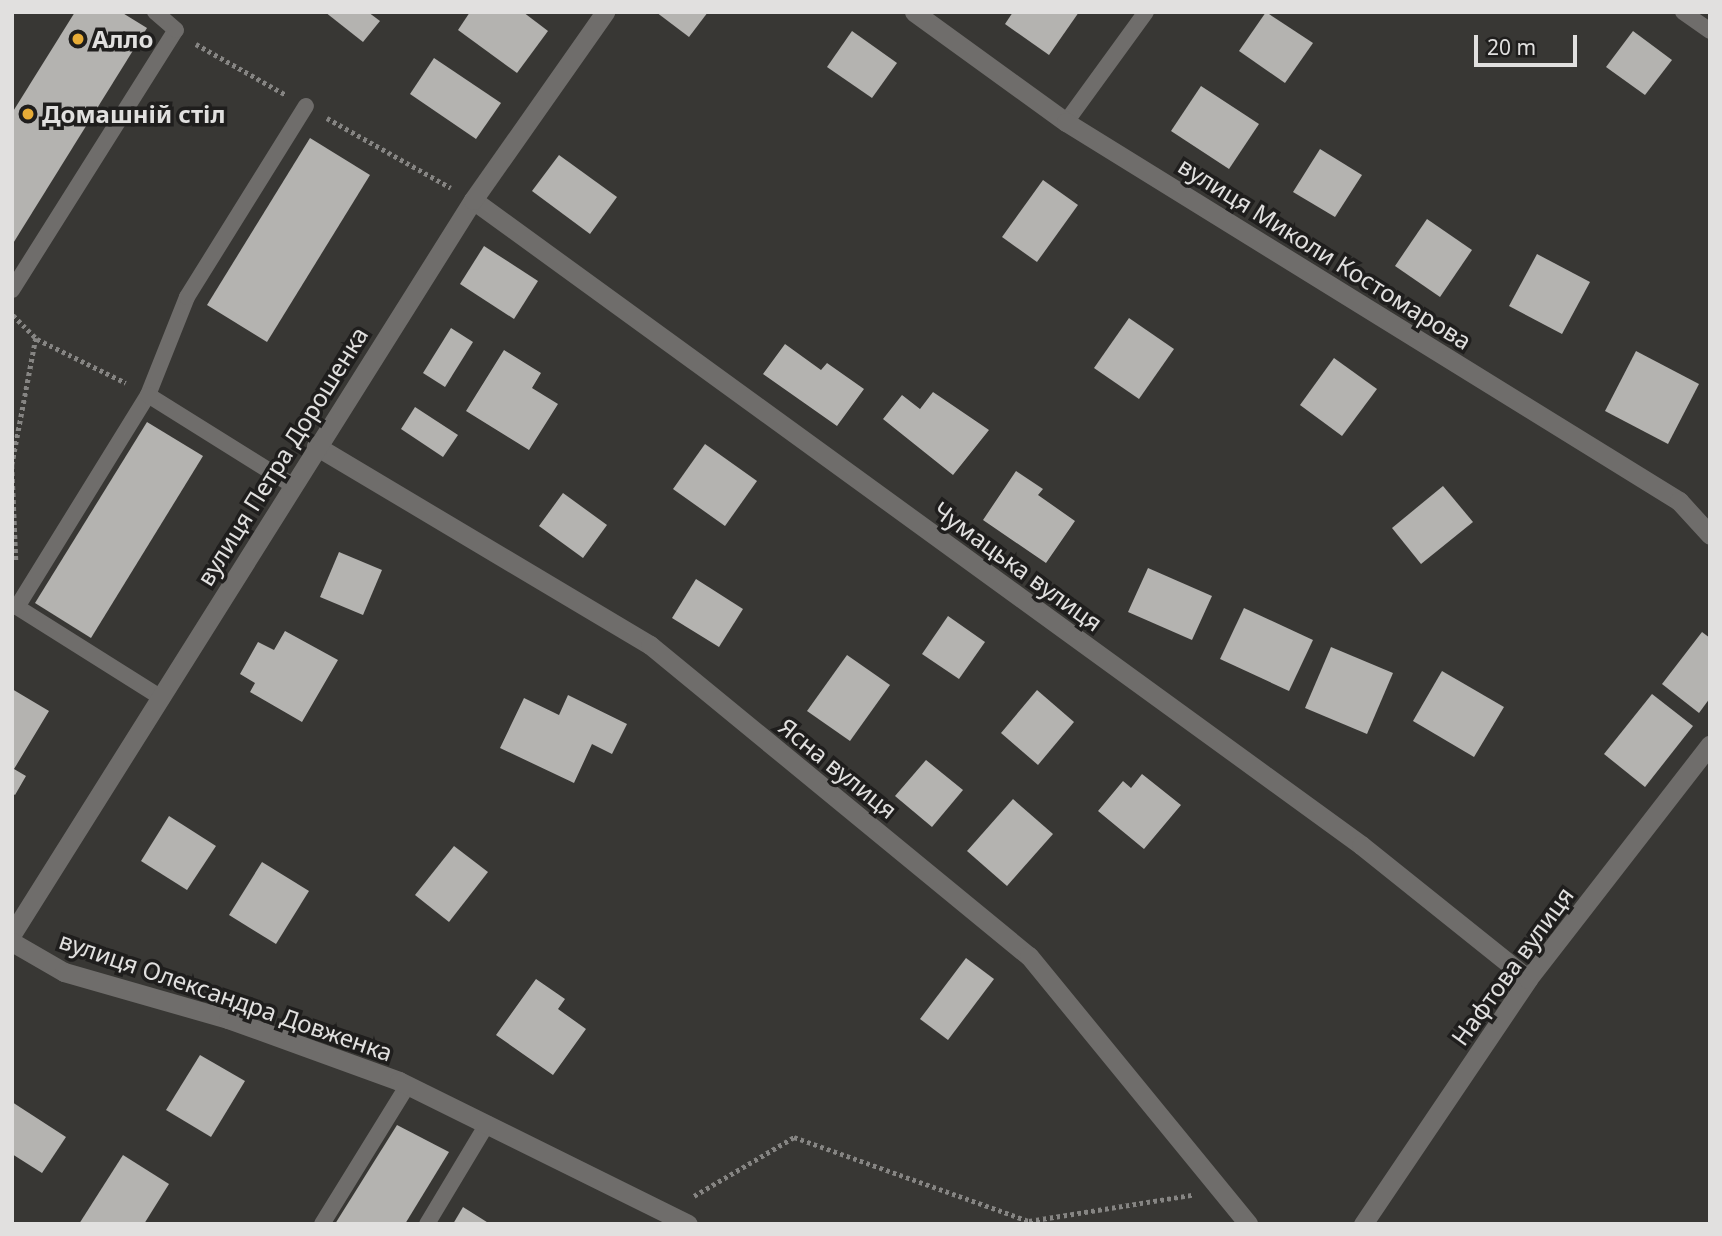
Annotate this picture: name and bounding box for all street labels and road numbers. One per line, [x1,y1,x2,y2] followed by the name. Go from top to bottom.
[1173,151,1477,355] street label: вулиця Миколи Костомарова
[190,321,374,591] street label: вулиця Петра Дорошенка
[928,495,1108,637] street label: Чумацька вулиця
[773,712,903,824] street label: Ясна вулиця
[1445,881,1579,1051] street label: Нафтова вулиця
[56,925,396,1067] street label: вулиця Олександра Довженка

